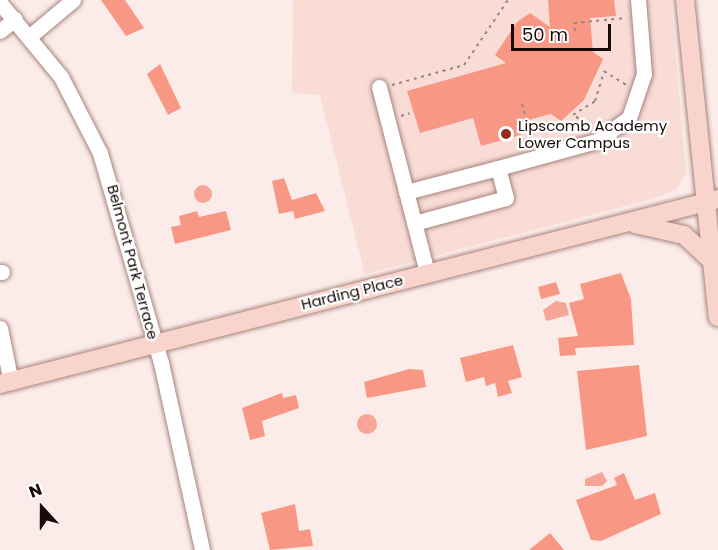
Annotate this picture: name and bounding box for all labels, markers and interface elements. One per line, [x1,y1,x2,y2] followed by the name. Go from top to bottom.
[514,12,614,50] scale bar
[522,22,568,47] text: 50 m
[518,116,667,151] place label: Lipscomb Academy Lower Campus
[499,127,513,141] marker: Lipscomb Academy Lower Campus
[104,183,162,341] street label: Belmont Park Terrace
[299,271,405,313] street label: Harding Place
[12,478,72,538] north arrow
[26,478,45,504] text: N

